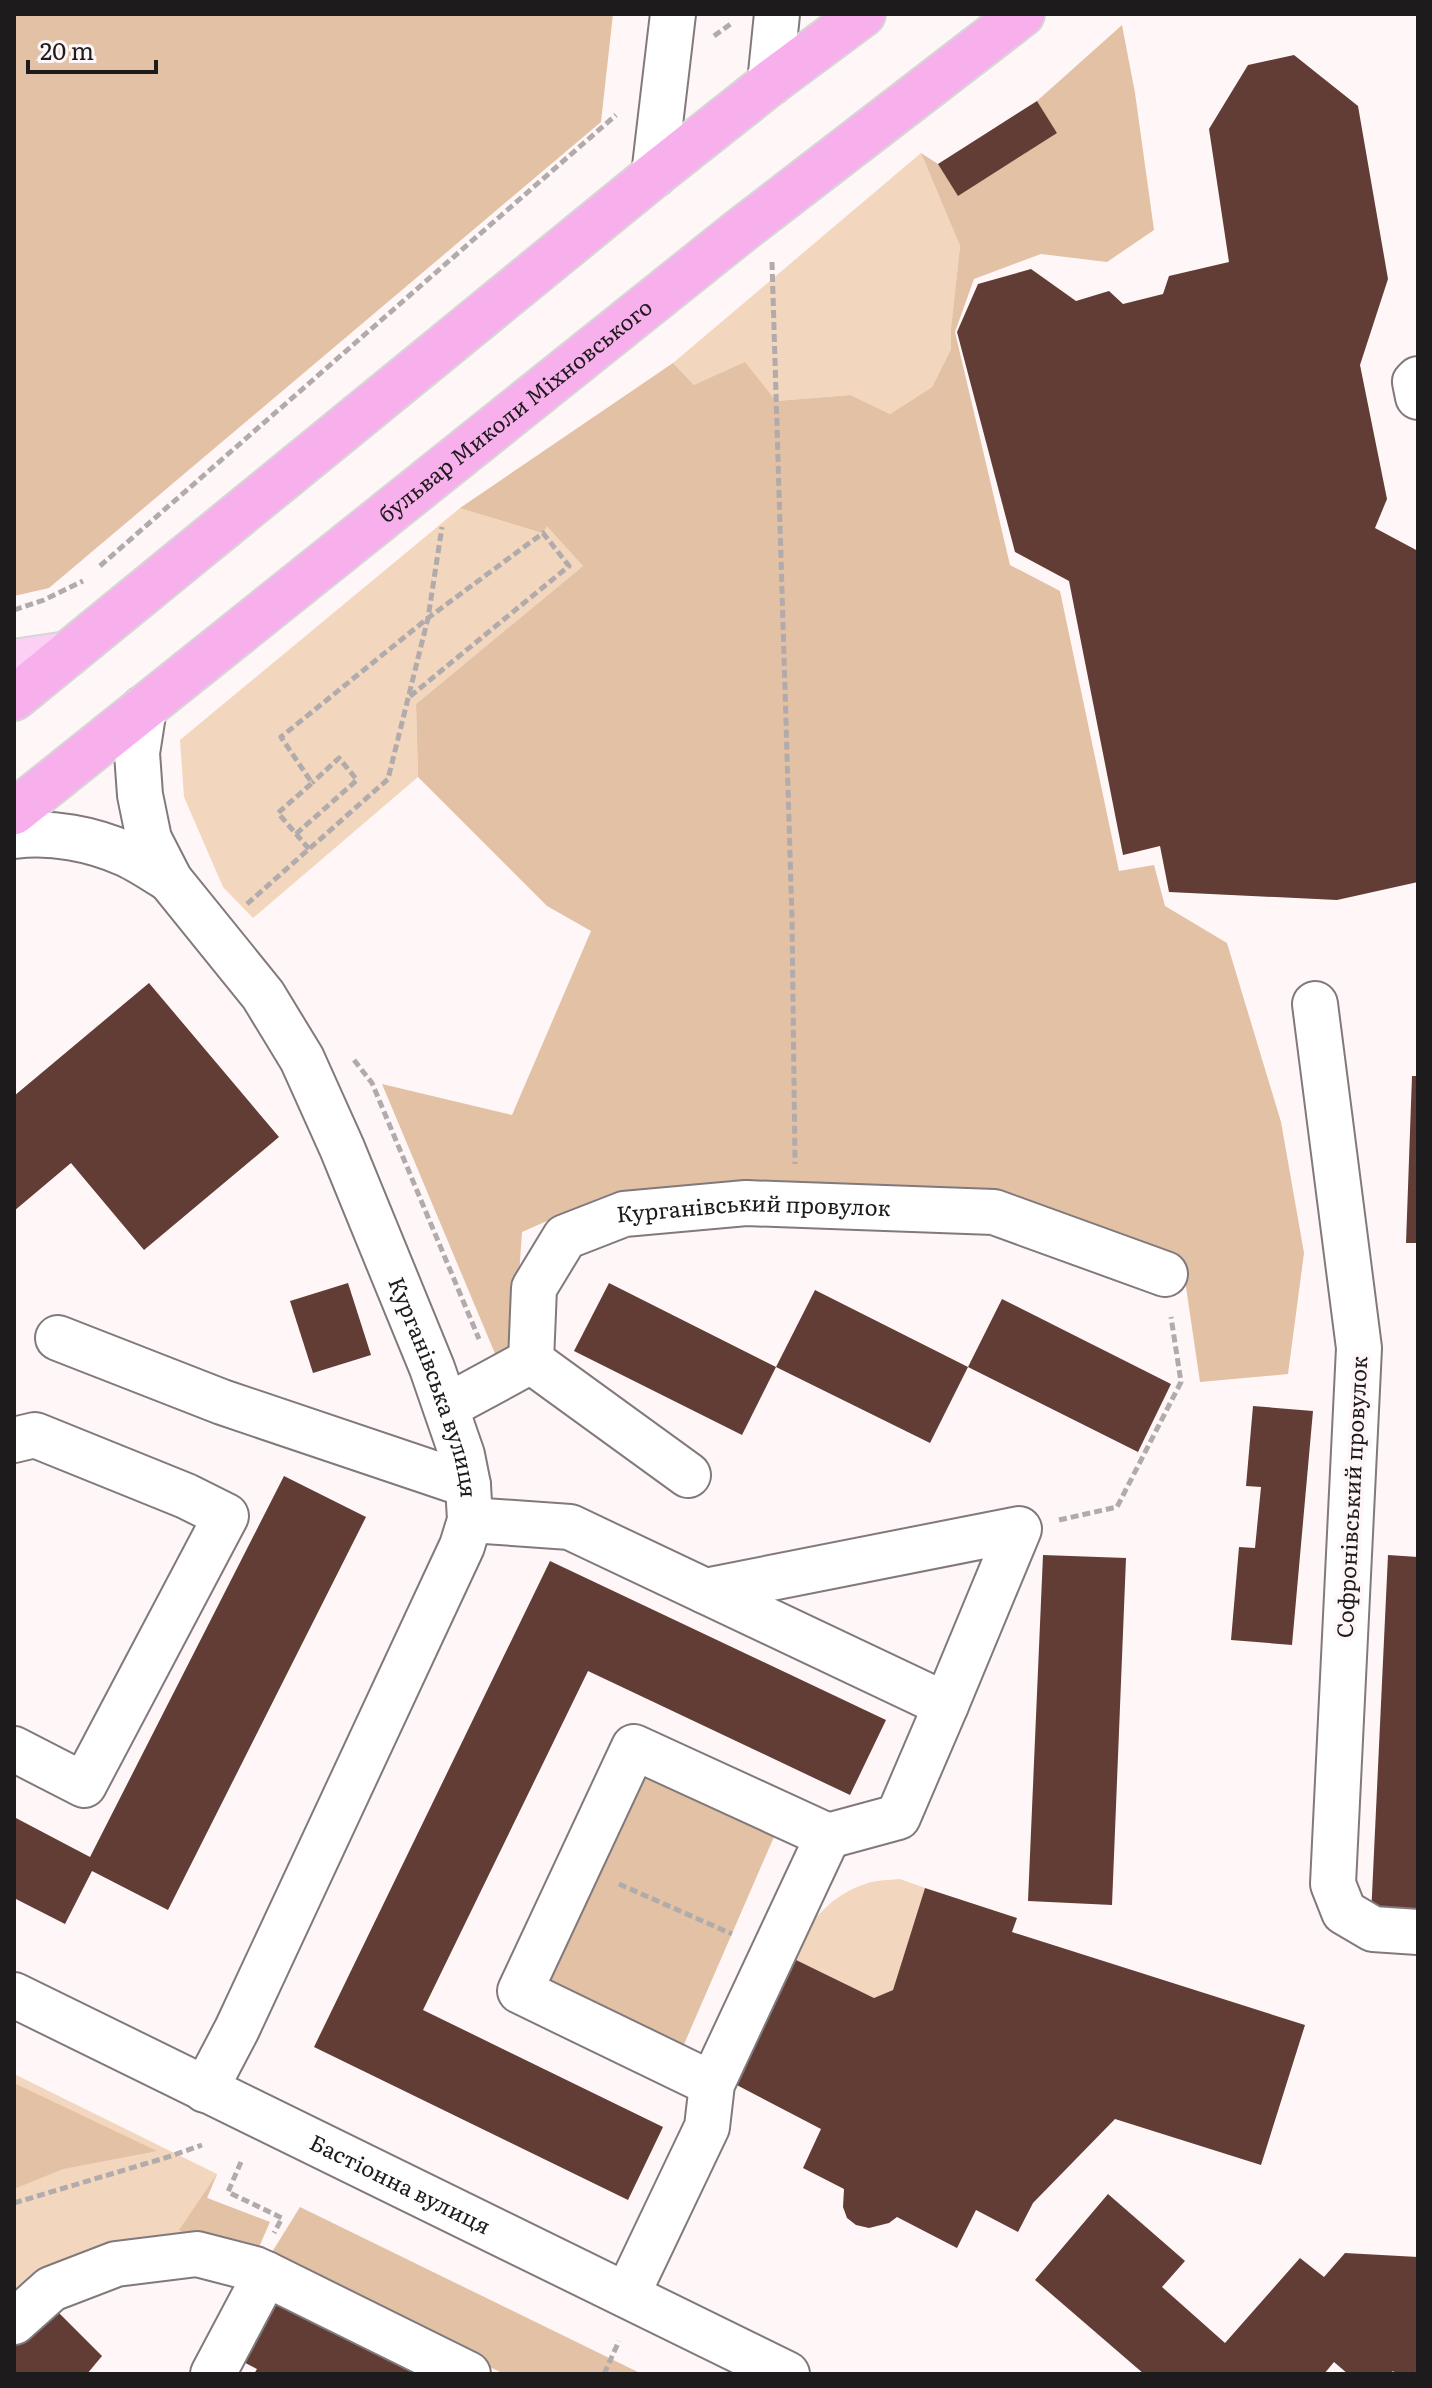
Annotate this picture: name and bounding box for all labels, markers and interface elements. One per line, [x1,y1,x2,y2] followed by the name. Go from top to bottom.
[28,24,156,74] scale bar
[40,32,94,67] text: 20 m
[370,290,659,530] street label: бульвар Миколи Міхновського
[615,1185,891,1230] street label: Курганівський провулок
[381,1271,487,1499] street label: Курганівська вулиця
[1327,1355,1374,1639] street label: Софронівський провулок
[305,2125,497,2241] street label: Бастіонна вулиця

